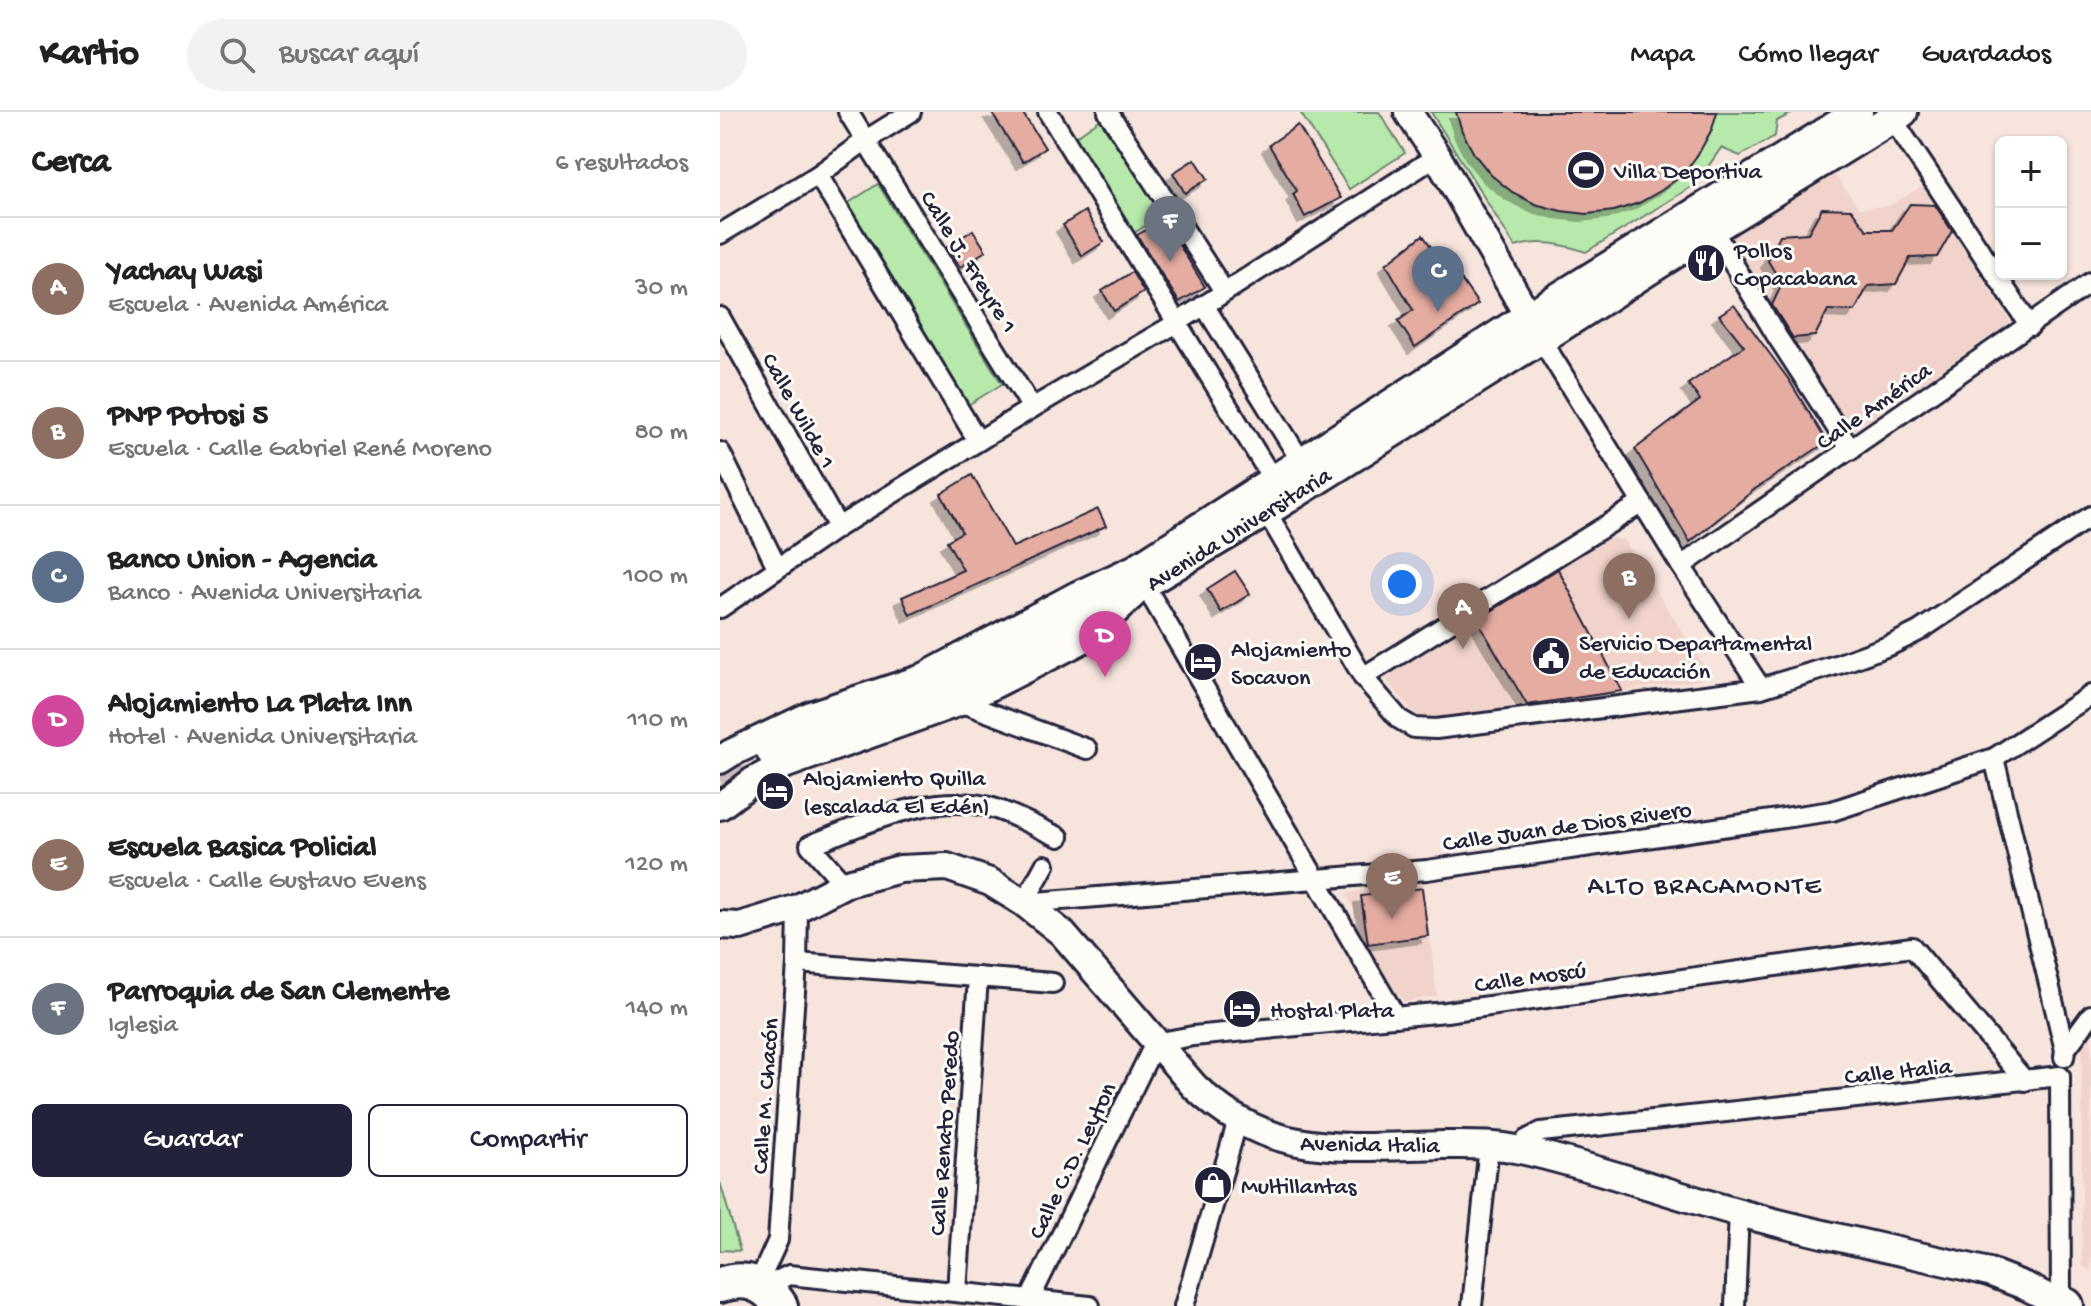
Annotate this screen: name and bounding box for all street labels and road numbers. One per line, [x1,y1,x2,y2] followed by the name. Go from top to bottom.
[912,186,1022,339] street label: Calle J. Freyre 1
[753,349,841,475] street label: Calle Wilde 1
[1812,357,1939,458] street label: Calle América
[1142,462,1338,600] street label: Avenida Universitaria
[1441,797,1694,860] street label: Calle Juan de Dios Rivero
[1473,957,1588,1002] street label: Calle Moscú
[748,1017,787,1175] street label: Calle M. Chacón
[925,1030,968,1237] street label: Calle Renato Peredo
[1843,1053,1954,1094] street label: Calle Italia
[1024,1078,1125,1245] street label: Calle C.D. Leyton
[1300,1131,1441,1162] street label: Avenida Italia

